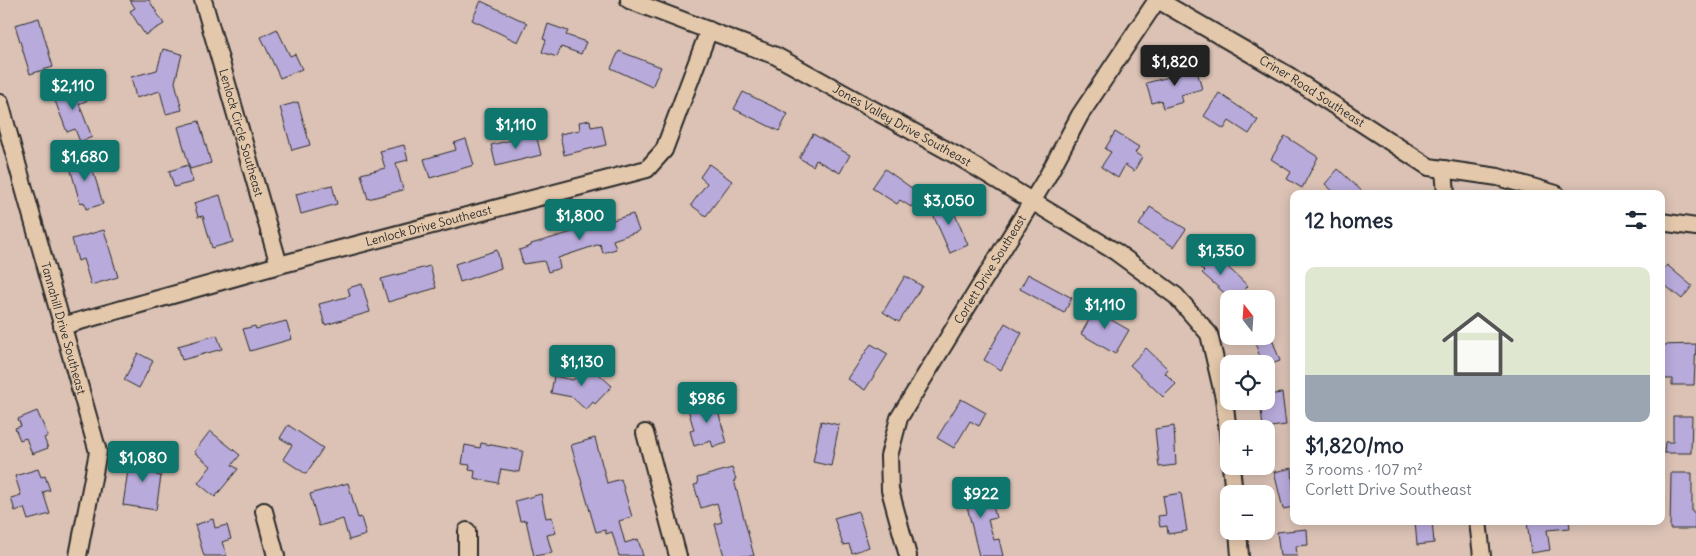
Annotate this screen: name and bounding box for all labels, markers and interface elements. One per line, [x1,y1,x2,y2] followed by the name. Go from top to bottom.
[1134,44,1216,87] pin: $1,820
[1152,51,1198,71] text: $1,820
[1257,52,1368,130] street label: Criner Road Southeast
[216,67,267,198] street label: Lenlock Circle Southeast
[32,68,114,111] pin: $2,110
[51,75,95,95] text: $2,110
[830,81,974,169] street label: Jones Valley Drive Southeast
[475,108,557,150] pin: $1,110
[496,114,536,134] text: $1,110
[44,140,126,182] pin: $1,680
[61,146,109,166] text: $1,680
[908,184,990,226] pin: $3,050
[923,190,975,210] text: $3,050
[539,198,621,241] pin: $1,800
[364,202,493,249] street label: Lenlock Drive Southeast
[556,205,604,225] text: $1,800
[1622,206,1650,234] icon: filters
[1305,207,1393,234] text: 12 homes
[951,212,1029,326] street label: Corlett Drive Southeast
[1180,234,1262,276] pin: $1,350
[1197,240,1245,260] text: $1,350
[38,260,89,396] street label: Tannahill Drive Southeast
[1064,288,1146,330] pin: $1,110
[1220,290,1275,345] north arrow
[1220,290,1275,540] map controls
[1085,294,1125,314] text: $1,110
[1433,299,1523,389] icon: home
[541,344,623,387] pin: $1,130
[560,351,604,371] text: $1,130
[1220,355,1275,410] button: locate
[677,382,737,424] pin: $986
[689,388,725,408] text: $986
[1220,420,1275,475] button: +
[1305,432,1404,459] text: $1,820/mo
[102,440,184,483] pin: $1,080
[119,447,167,467] text: $1,080
[1305,459,1423,479] text: 3 rooms · 107 m²
[951,476,1011,519] pin: $922
[1305,479,1472,499] text: Corlett Drive Southeast
[963,483,999,503] text: $922
[1220,485,1275,540] button: −

